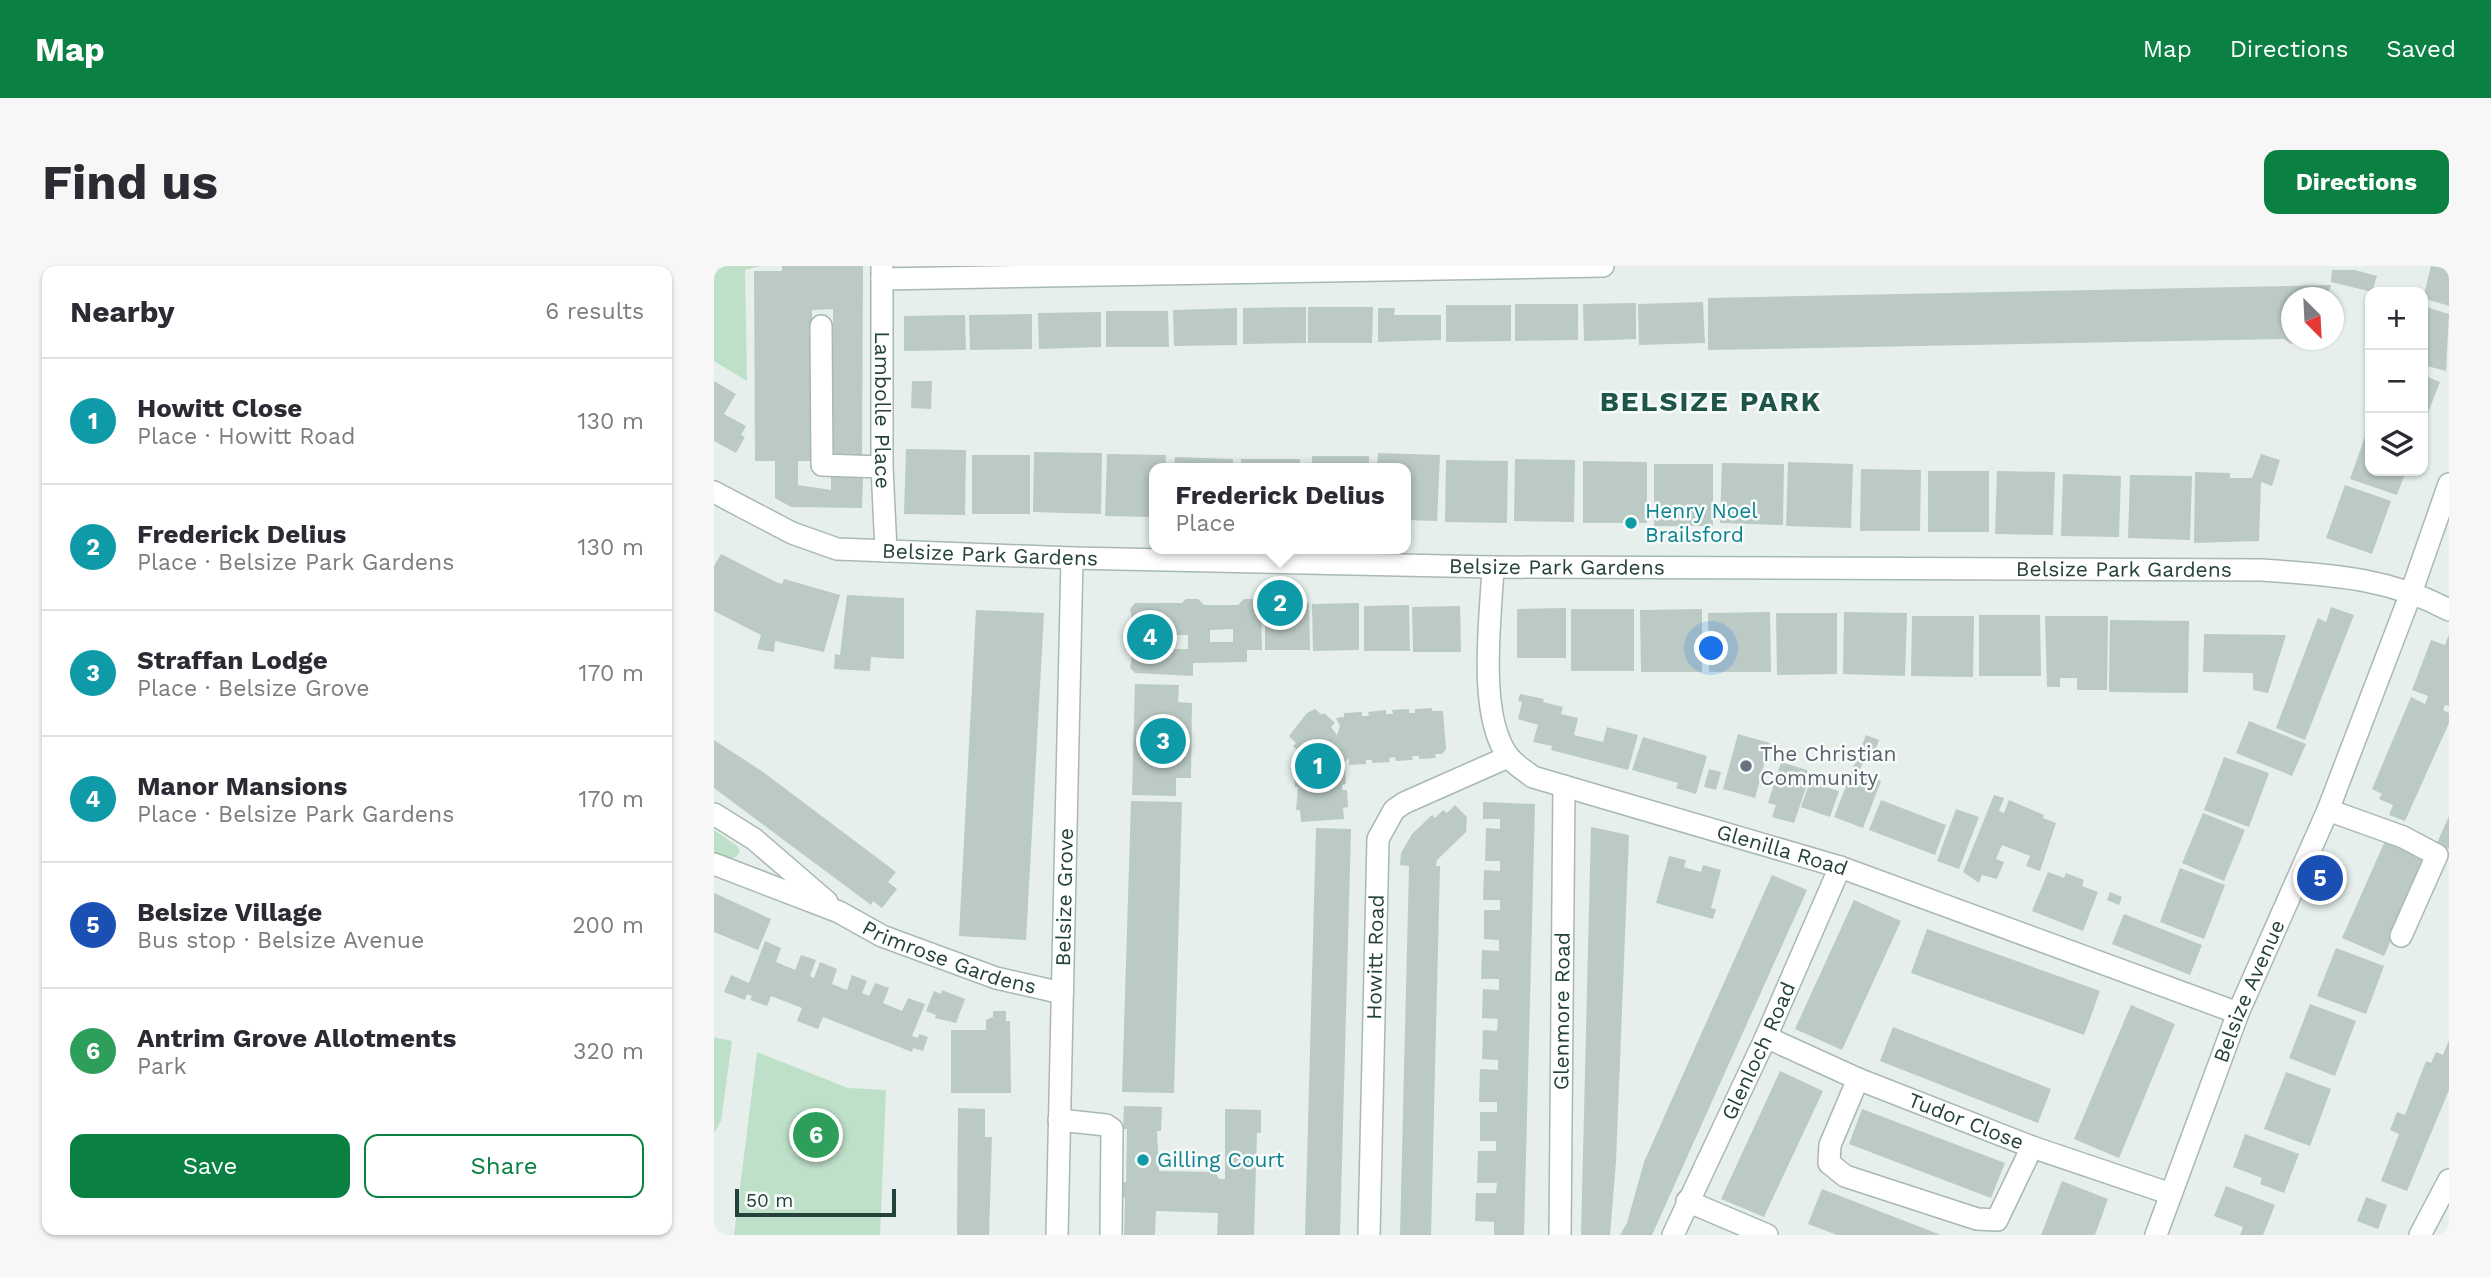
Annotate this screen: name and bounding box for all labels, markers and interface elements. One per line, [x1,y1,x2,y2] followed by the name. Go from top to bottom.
[35,30,105,69] text: Map
[2143,35,2192,63] text: Map
[2230,35,2348,63] text: Directions
[2386,35,2456,63] text: Saved
[2264,150,2449,214] button: Directions
[42,153,218,211] text: Find us
[2281,287,2344,350] north arrow
[2365,287,2428,476] map controls
[2365,287,2428,350] button: +
[70,294,175,329] text: Nearby
[545,298,644,325] text: 6 results
[870,331,896,489] street label: Lambolle Place
[2365,350,2428,413] button: −
[1600,385,1822,418] district label: BELSIZE PARK
[137,393,302,423] text: Howitt Close
[88,408,98,435] text: 1
[578,408,644,435] text: 130 m
[2365,413,2428,476] button: layers
[137,423,355,450] text: Place · Howitt Road
[1149,463,1411,554] popup
[1175,480,1385,510] text: Frederick Delius
[1645,498,1758,547] place label: Henry Noel Brailsford
[1175,510,1236,537] text: Place
[1623,515,1639,531] marker: Henry Noel Brailsford
[137,519,346,549] text: Frederick Delius
[86,534,100,561] text: 2
[578,534,644,561] text: 130 m
[882,538,1098,571] street label: Belsize Park Gardens
[137,549,454,576] text: Place · Belsize Park Gardens
[1449,553,1665,580] street label: Belsize Park Gardens
[2016,556,2232,582] street label: Belsize Park Gardens
[1257,577,1303,629] pin: 2
[1127,611,1173,663] pin: 4
[1694,631,1728,665] your location
[137,645,328,675] text: Straffan Lodge
[86,660,100,687] text: 3
[579,660,644,687] text: 170 m
[137,675,370,702] text: Place · Belsize Grove
[1140,715,1186,767] pin: 3
[1295,740,1341,792] pin: 1
[1760,741,1896,790] place label: The Christian Community
[1738,758,1754,774] marker: The Christian Community
[137,771,347,801] text: Manor Mansions
[86,786,100,813] text: 4
[579,786,644,813] text: 170 m
[137,801,454,828] text: Place · Belsize Park Gardens
[1714,819,1851,881] street label: Glenilla Road
[1050,828,1078,967] street label: Belsize Grove
[2297,852,2343,904] pin: 5
[1361,894,1389,1020] street label: Howitt Road
[137,897,322,927] text: Belsize Village
[86,912,100,939] text: 5
[572,912,644,939] text: 200 m
[858,915,1039,999] street label: Primrose Gardens
[2208,916,2290,1066] street label: Belsize Avenue
[137,927,424,954] text: Bus stop · Belsize Avenue
[1548,932,1575,1090] street label: Glenmore Road
[1716,978,1800,1124] street label: Glenloch Road
[137,1023,456,1053] text: Antrim Grove Allotments
[86,1038,100,1065] text: 6
[573,1038,644,1065] text: 320 m
[137,1053,186,1080] text: Park
[1905,1087,2027,1155] street label: Tudor Close
[793,1109,839,1161] pin: 6
[70,1134,350,1198] button: Save
[364,1134,644,1198] button: Share
[1157,1147,1284,1172] place label: Gilling Court
[1135,1152,1151,1168] marker: Gilling Court
[735,1186,896,1218] scale bar
[746,1189,793,1212] text: 50 m

